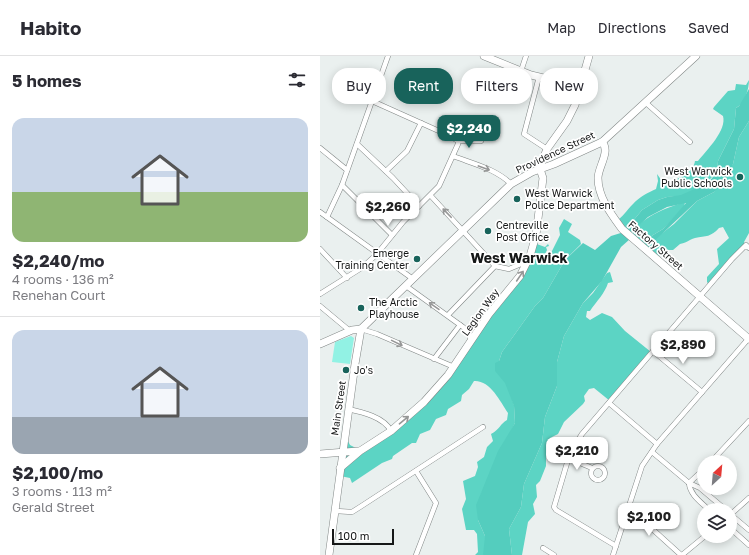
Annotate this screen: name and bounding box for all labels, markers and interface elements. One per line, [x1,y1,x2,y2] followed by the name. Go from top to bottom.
[20,16,81,39] text: Habito
[547,19,576,36] text: Map
[598,19,666,36] text: Directions
[688,19,729,36] text: Saved
[332,68,386,104] chip: Buy
[394,68,453,104] chip: Rent
[461,68,532,104] chip: Filters
[540,68,598,104] chip: New
[286,69,308,91] icon: filters
[12,70,82,91] text: 5 homes
[436,115,502,149] pin: $2,240
[446,120,492,136] text: $2,240
[514,128,596,176] street label: Providence Street
[124,144,196,216] icon: home
[477,164,489,172] one-way arrow
[661,165,732,189] place label: West Warwick Public Schools
[735,172,745,182] marker: West Warwick Public Schools
[525,187,614,211] place label: West Warwick Police Department
[355,193,421,227] pin: $2,260
[512,194,522,204] marker: West Warwick Police Department
[365,198,411,214] text: $2,260
[443,208,452,218] one-way arrow
[626,218,686,272] street label: Factory Street
[496,219,549,243] place label: Centreville Post Office
[483,226,493,236] marker: Centreville Post Office
[336,247,409,271] place label: Emerge Training Center
[470,249,568,266] district label: West Warwick
[12,250,104,271] text: $2,240/mo
[412,254,422,264] marker: Emerge Training Center
[12,271,114,287] text: 4 rooms · 136 m²
[516,271,524,282] one-way arrow
[459,286,501,338] street label: Legion Way
[12,287,105,303] text: Renehan Court
[369,296,419,320] place label: The Arctic Playhouse
[429,302,440,310] one-way arrow
[356,303,366,313] marker: The Arctic Playhouse
[650,331,716,365] pin: $2,890
[660,336,706,352] text: $2,890
[391,340,403,347] one-way arrow
[124,356,196,428] icon: home
[354,364,373,376] place label: Jo's
[341,365,351,375] marker: Jo's
[328,380,348,436] street label: Main Street
[398,416,409,425] one-way arrow
[544,437,610,471] pin: $2,210
[555,442,599,458] text: $2,210
[697,455,737,495] north arrow
[697,455,737,543] map controls
[12,462,103,483] text: $2,100/mo
[12,483,112,499] text: 3 rooms · 113 m²
[12,499,95,515] text: Gerald Street
[616,503,682,537] pin: $2,100
[697,503,737,543] button: layers
[627,508,671,524] text: $2,100
[332,527,394,546] scale bar
[338,529,369,542] text: 100 m

